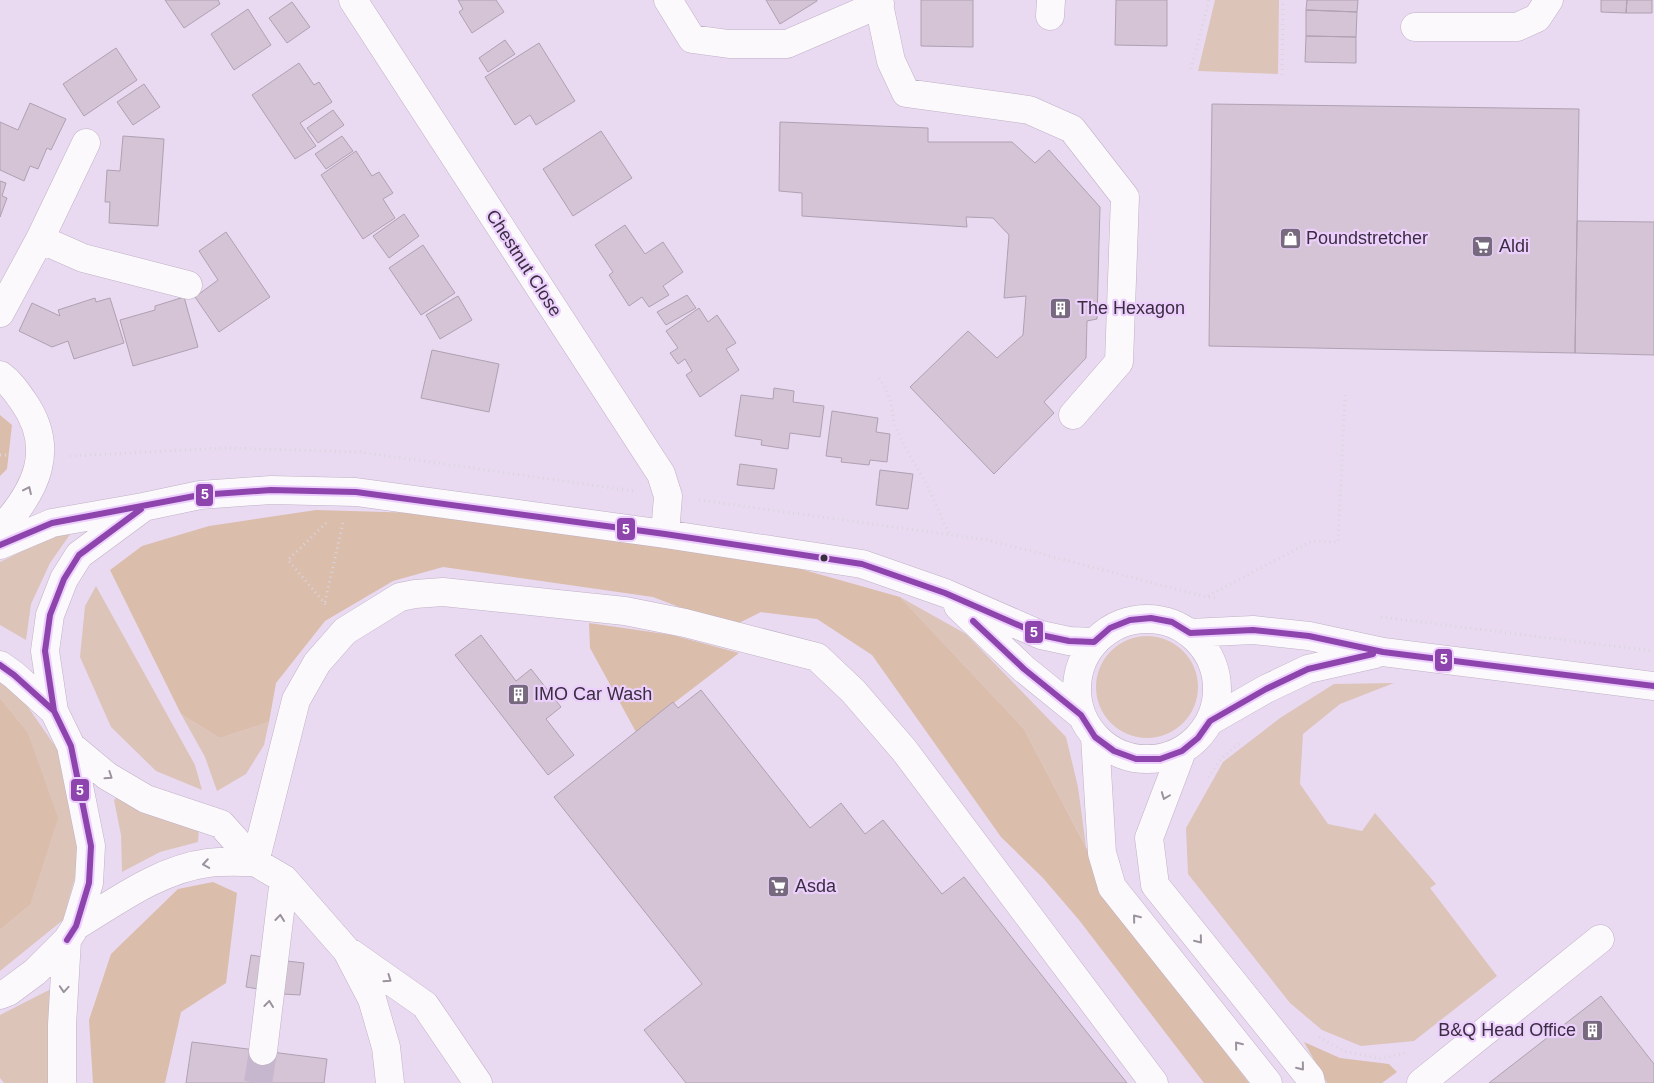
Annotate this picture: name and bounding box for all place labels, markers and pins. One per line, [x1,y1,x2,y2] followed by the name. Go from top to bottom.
[1278,226,1302,250] shop icon: Poundstretcher
[1306,228,1428,248] place label: Poundstretcher
[1471,234,1495,258] supermarket icon: Aldi
[1499,236,1529,256] place label: Aldi
[1049,296,1073,320] building icon: The Hexagon
[1077,298,1185,318] place label: The Hexagon
[819,553,829,563] unlabelled marker
[506,682,530,706] building icon: IMO Car Wash
[534,684,652,704] place label: IMO Car Wash
[767,874,791,898] supermarket icon: Asda
[795,876,837,896] place label: Asda
[1580,1018,1604,1042] building icon: B&Q Head Office
[1438,1020,1576,1040] place label: B&Q Head Office

